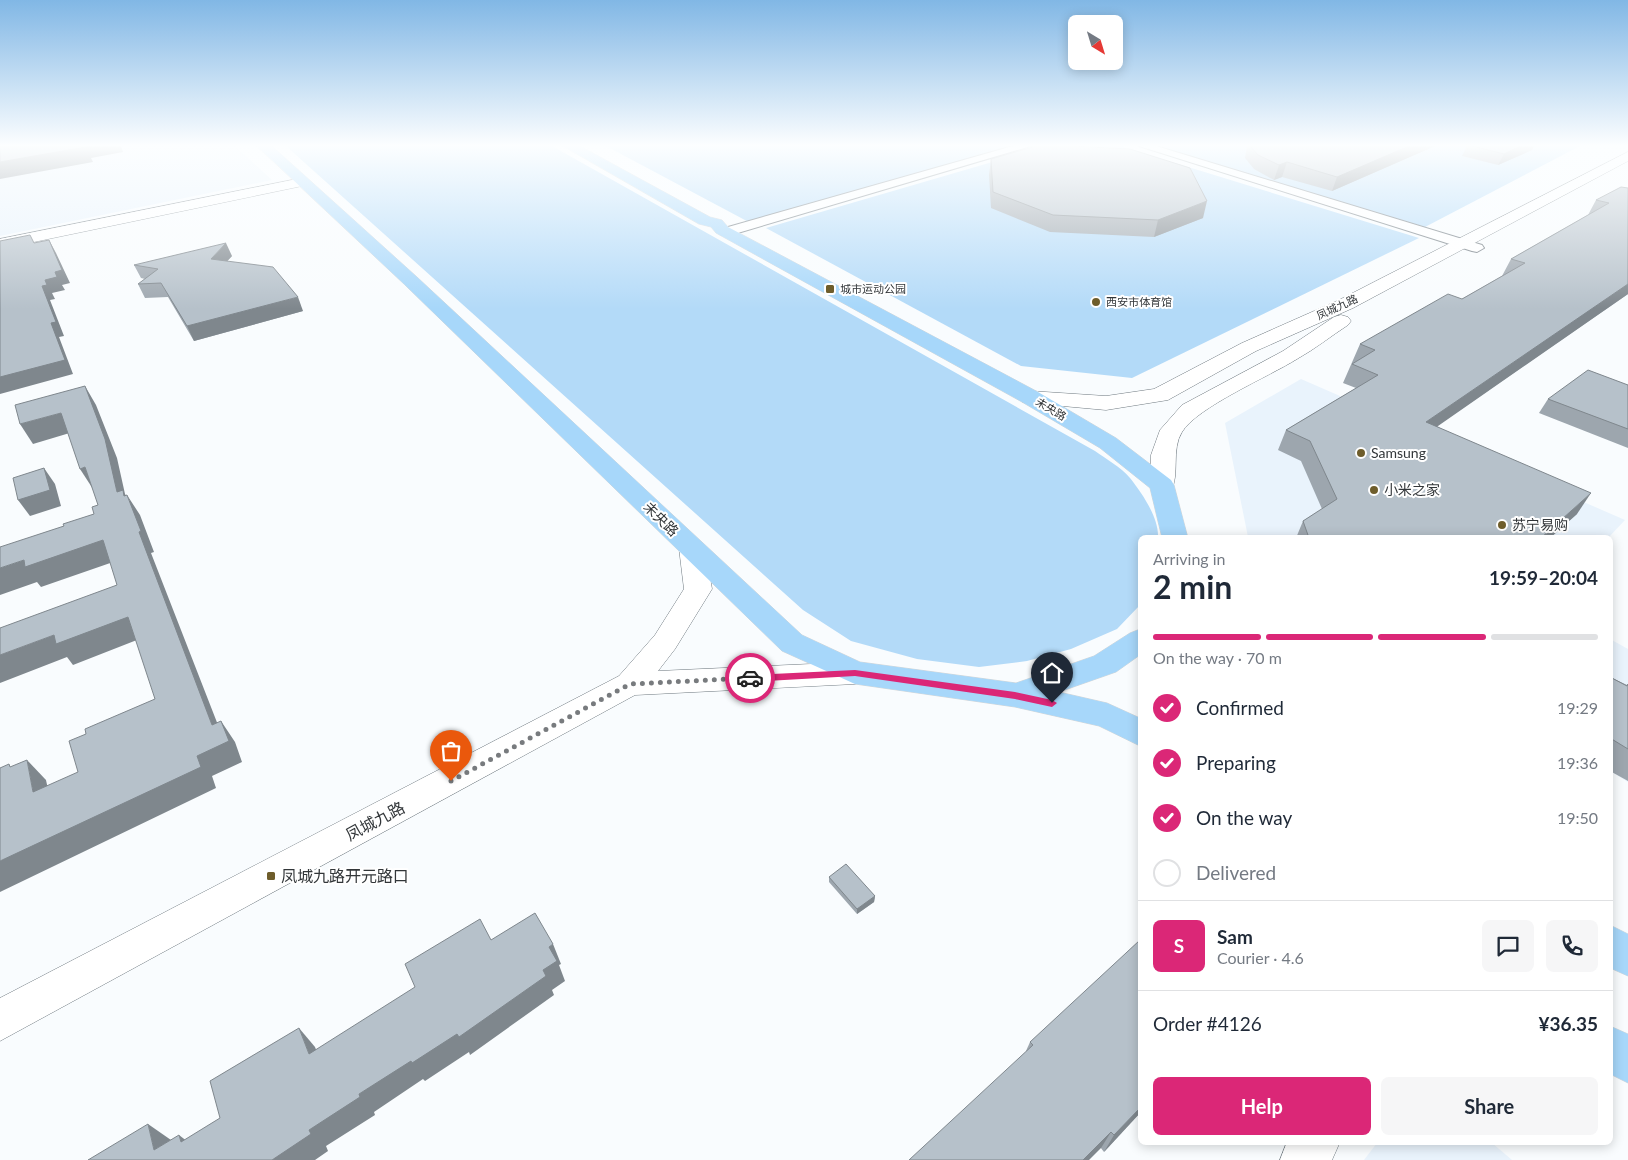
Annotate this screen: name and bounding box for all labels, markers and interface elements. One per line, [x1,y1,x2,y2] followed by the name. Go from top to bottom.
[1068,15,1122,70] north arrow
[1068,15,1123,70] map controls
[840,282,906,295] place label: 城市运动公园
[824,283,836,295] marker: 城市运动公园
[1314,291,1359,322] street label: 凤城九路
[1106,295,1172,308] place label: 西安市体育馆
[1090,296,1102,308] marker: 西安市体育馆
[1034,395,1069,423] street label: 未央路
[1371,444,1426,461] place label: Samsung
[1355,447,1367,459] marker: Samsung
[1384,481,1440,498] place label: 小米之家
[1368,484,1380,496] marker: 小米之家
[640,498,682,539] street label: 未央路
[1512,516,1568,533] place label: 苏宁易购
[1496,519,1508,531] marker: 苏宁易购
[1153,549,1226,568] text: Arriving in
[1489,566,1598,589] text: 19:59–20:04
[1153,567,1232,606] text: 2 min
[1153,648,1282,667] text: On the way · 70 m
[1031,652,1073,703] pin
[725,653,775,703] courier
[1038,659,1066,687] icon: home
[736,664,764,692] icon: car
[1153,694,1181,722] icon: check
[1196,696,1284,719] text: Confirmed
[1557,698,1598,717] text: 19:29
[430,730,472,781] pin
[437,737,465,765] icon: bag
[1153,749,1181,777] icon: check
[1196,751,1276,774] text: Preparing
[1557,753,1598,772] text: 19:36
[342,797,407,844] street label: 凤城九路
[1153,804,1181,832] icon: check
[1196,806,1292,829] text: On the way
[1557,808,1598,827] text: 19:50
[1196,861,1276,884] text: Delivered
[281,866,409,885] place label: 凤城九路开元路口
[265,870,277,882] marker: 凤城九路开元路口
[1482,920,1534,972] button: chat
[1546,920,1598,972] button: phone
[1217,925,1253,948] text: Sam
[1174,934,1184,957] text: S
[1217,948,1304,967] text: Courier · 4.6
[1153,1012,1262,1035] text: Order #4126
[1538,1012,1598,1035] text: ¥36.35
[1153,1077,1371,1135] button: Help
[1381,1077,1598,1135] button: Share

